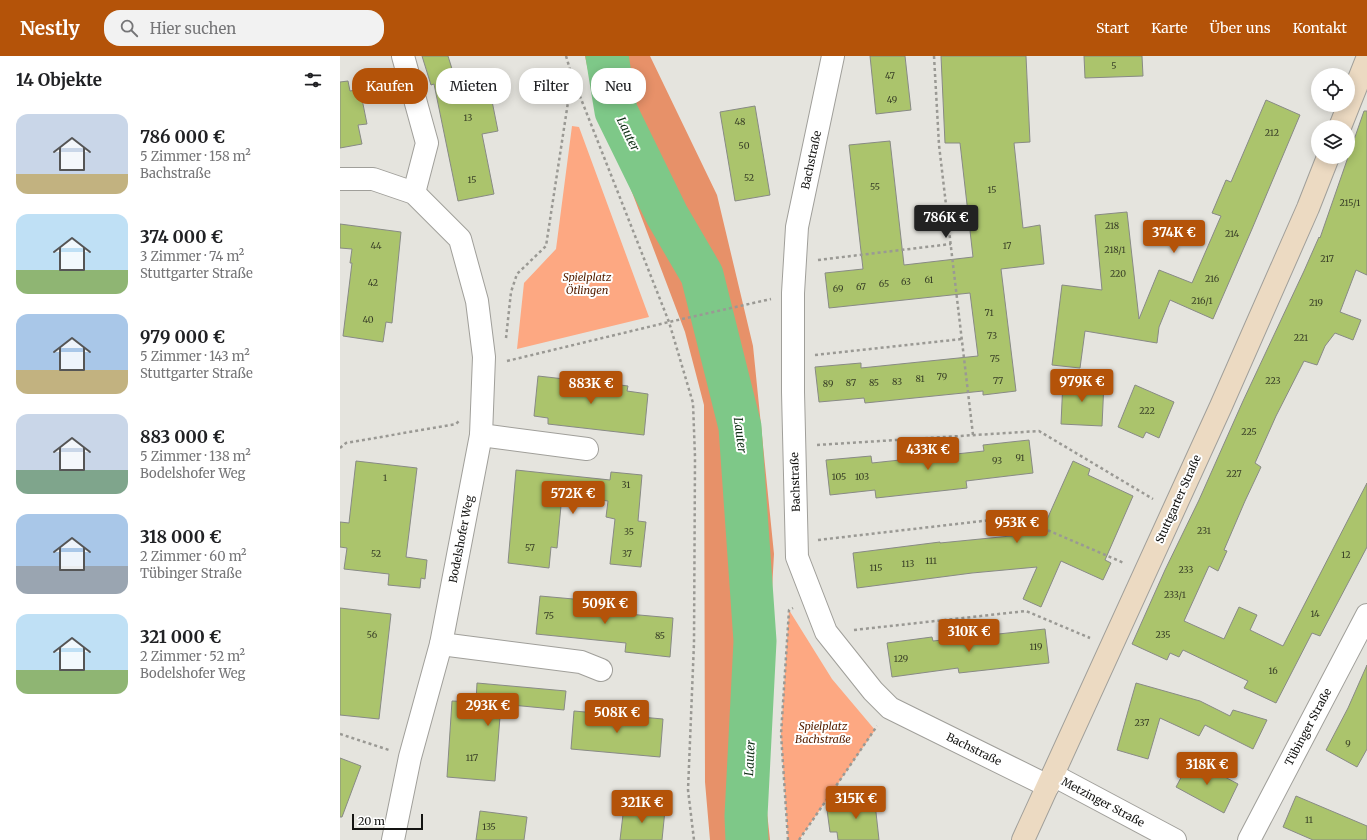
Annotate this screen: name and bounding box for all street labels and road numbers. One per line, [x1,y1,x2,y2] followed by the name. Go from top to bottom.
[798,129,824,191] street label: Bachstraße
[787,452,803,512] street label: Bachstraße
[1152,452,1204,545] street label: Stuttgarter Straße
[446,494,476,584] street label: Bodelshofer Weg
[1282,685,1335,768] street label: Tübinger Straße
[944,730,1004,769] street label: Bachstraße
[1059,774,1147,830] street label: Metzinger Straße

